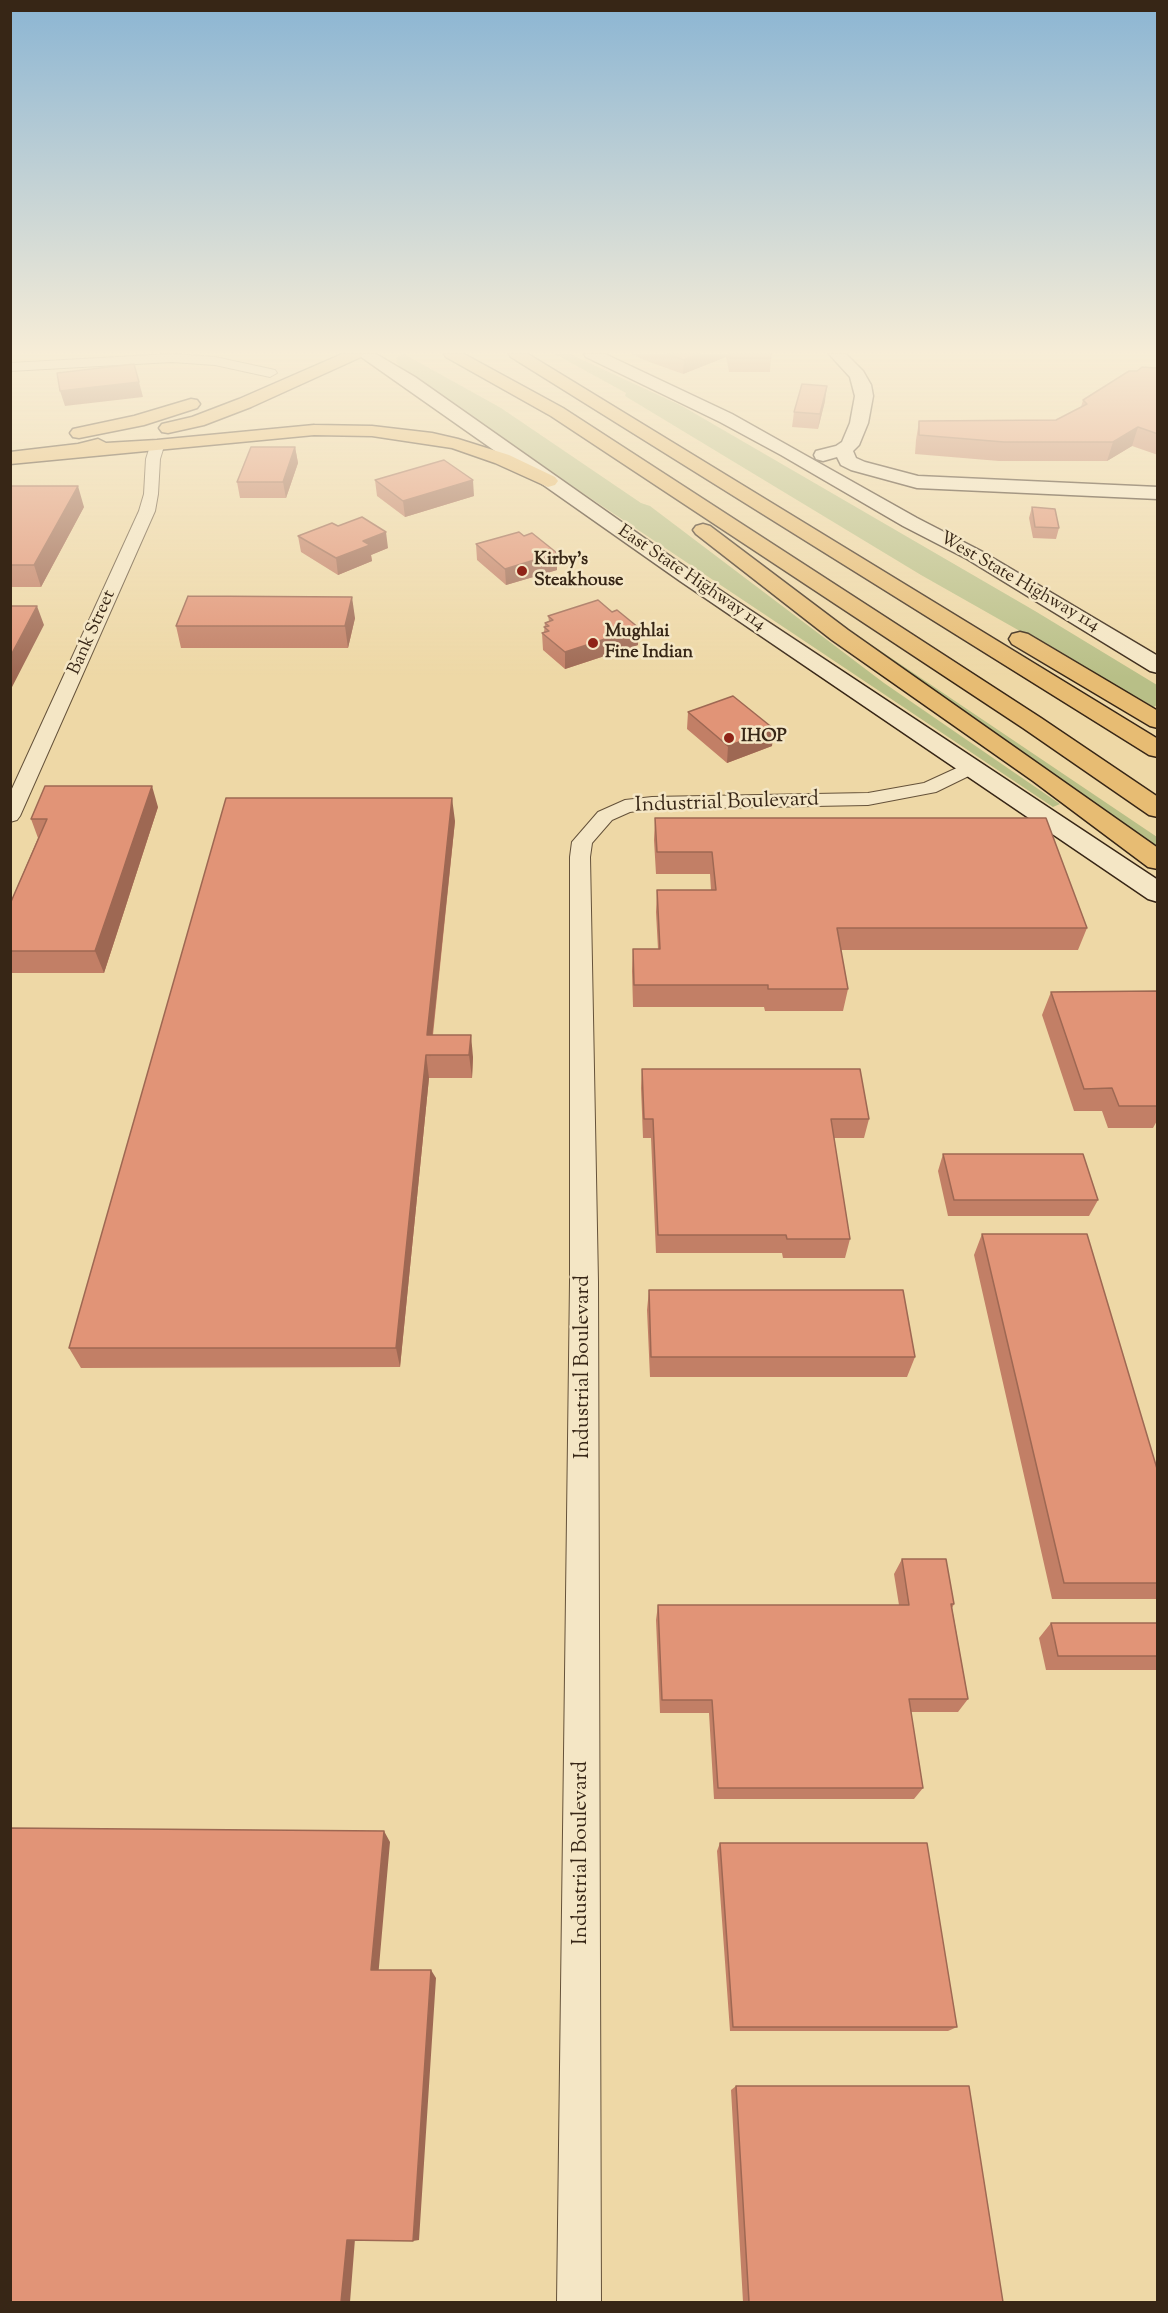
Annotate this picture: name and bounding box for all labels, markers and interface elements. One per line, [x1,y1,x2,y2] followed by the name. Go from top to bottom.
[613,521,769,637] street label: East State Highway 114
[935,528,1103,638] street label: West State Highway 114
[534,550,623,592] place label: Kirby's Steakhouse
[515,564,529,578] marker: Kirby's Steakhouse
[65,587,121,679] street label: Bank Street
[605,622,693,664] place label: Mughlai Fine Indian
[586,636,600,650] marker: Mughlai Fine Indian
[741,727,787,749] place label: IHOP
[722,731,736,745] marker: IHOP
[635,788,819,820] street label: Industrial Boulevard
[571,1275,597,1459] street label: Industrial Boulevard
[569,1761,595,1945] street label: Industrial Boulevard

